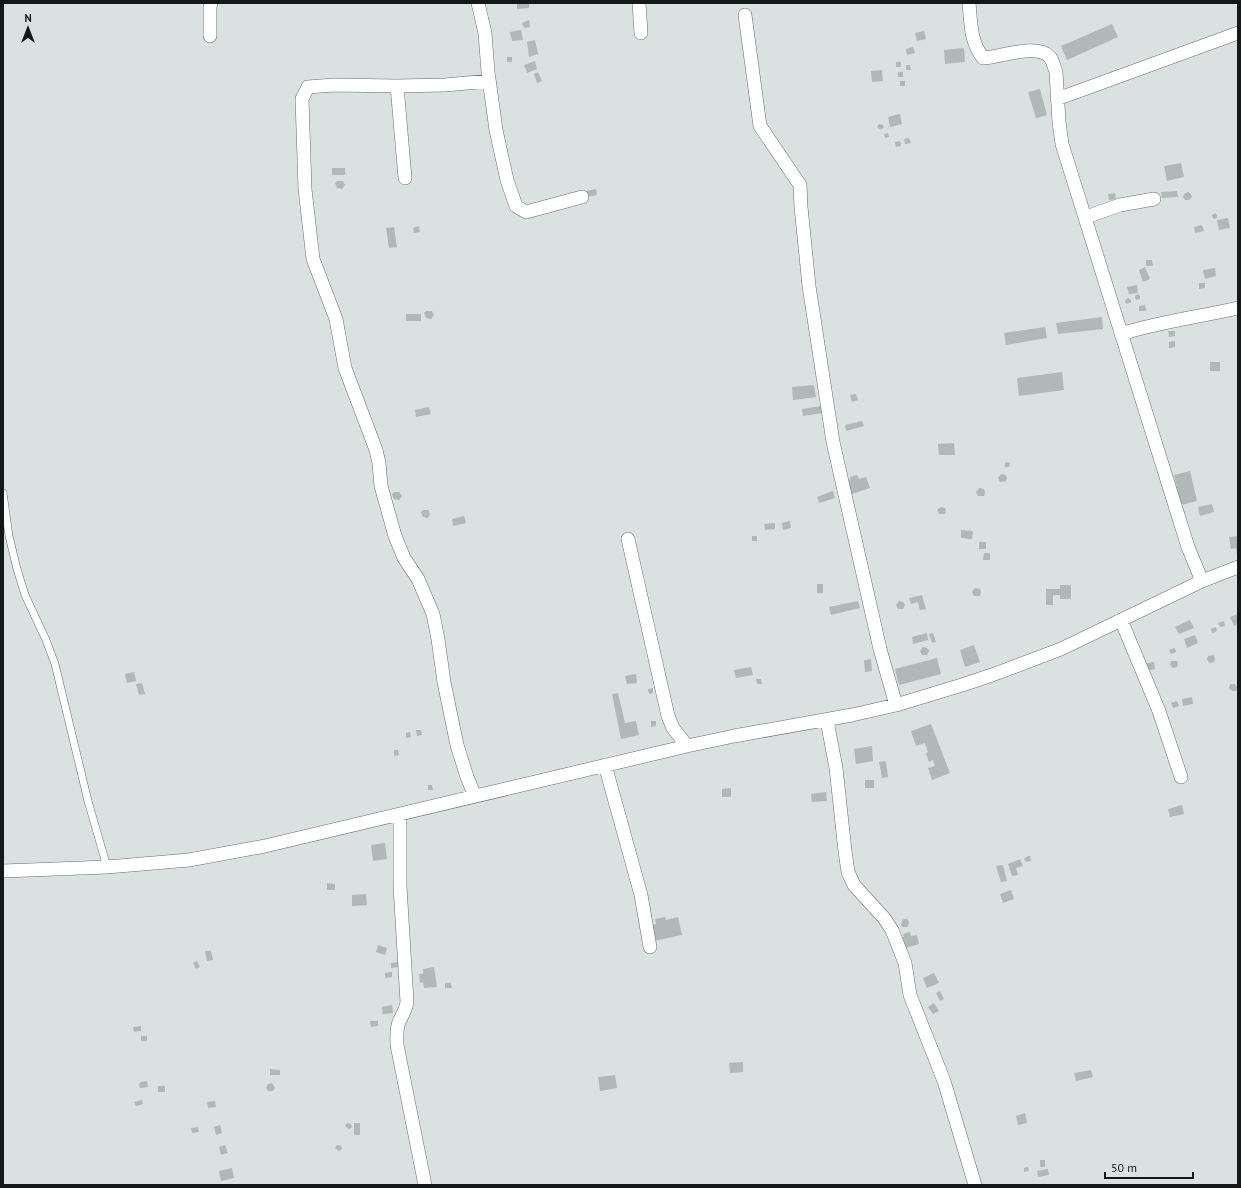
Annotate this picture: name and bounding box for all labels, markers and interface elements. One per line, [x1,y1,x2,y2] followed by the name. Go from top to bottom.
[8,8,48,48] north arrow
[24,11,32,25] text: N
[1105,1154,1193,1180] scale bar
[1111,1160,1137,1175] text: 50 m

